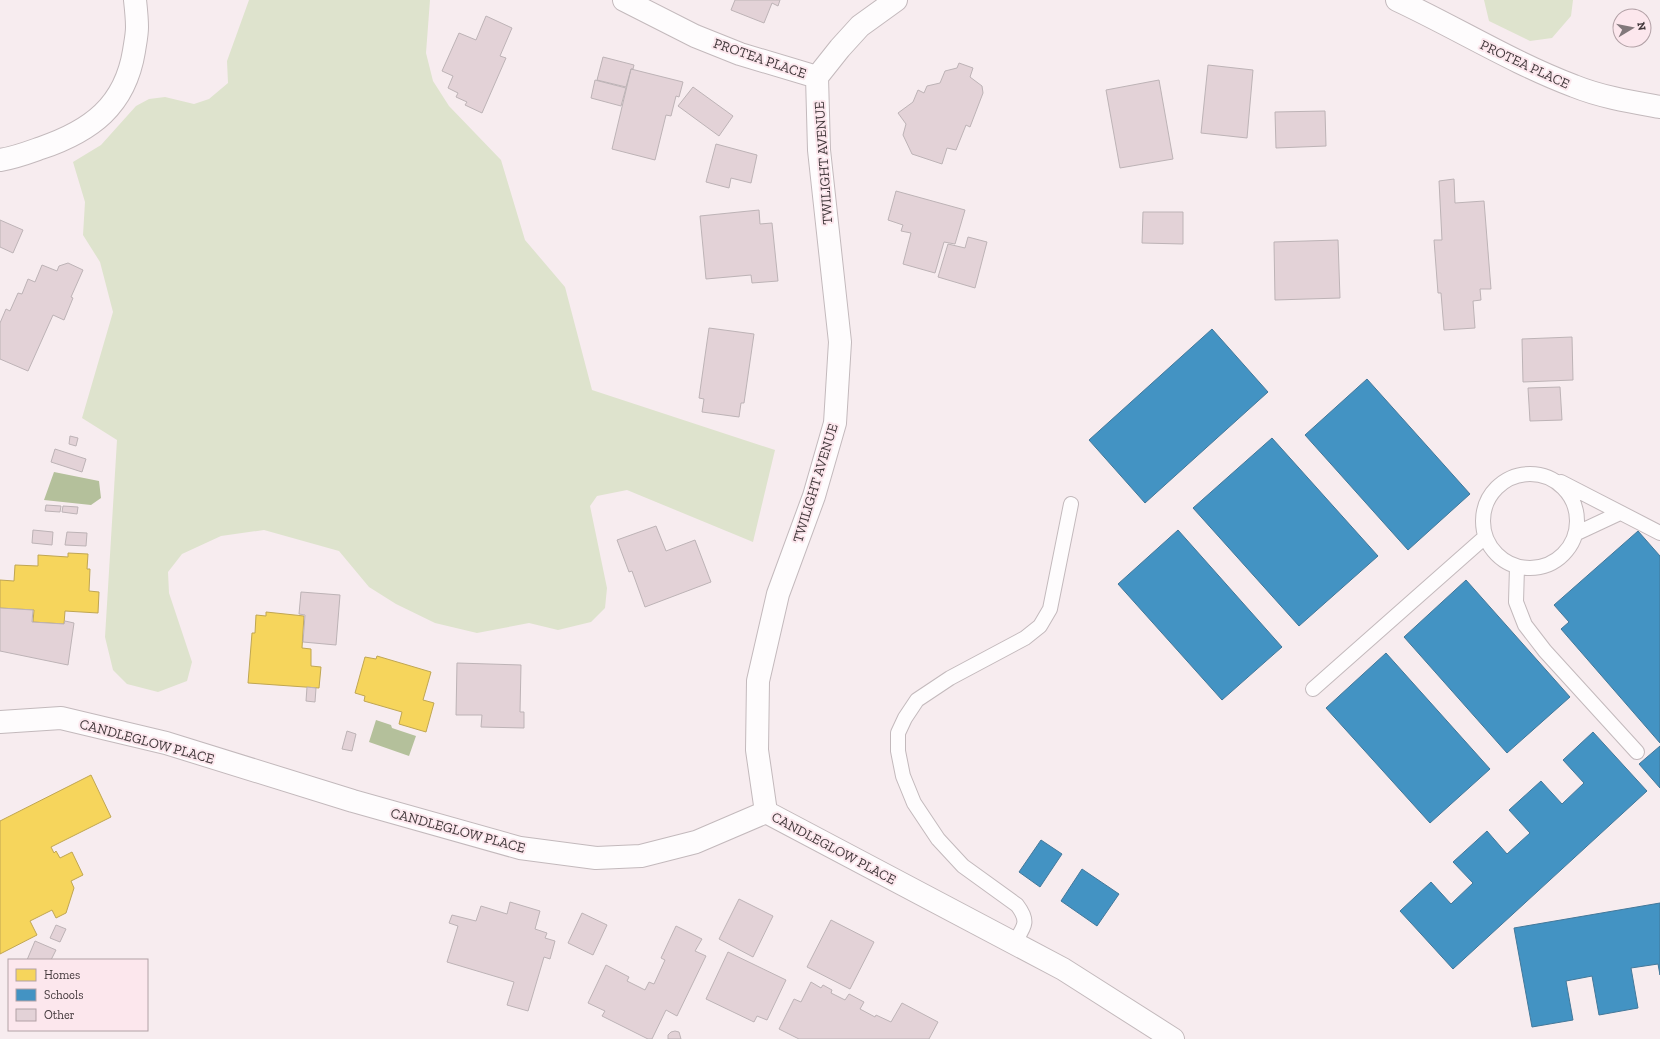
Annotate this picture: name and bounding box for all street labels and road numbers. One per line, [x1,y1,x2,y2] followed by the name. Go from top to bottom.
[711,35,808,82] street label: PROTEA PLACE
[1477,36,1572,93] street label: PROTEA PLACE
[811,101,836,225] street label: TWILIGHT AVENUE
[789,422,842,545] street label: TWILIGHT AVENUE
[78,715,216,768] street label: CANDLEGLOW PLACE
[389,804,527,857] street label: CANDLEGLOW PLACE
[769,808,899,888] street label: CANDLEGLOW PLACE

